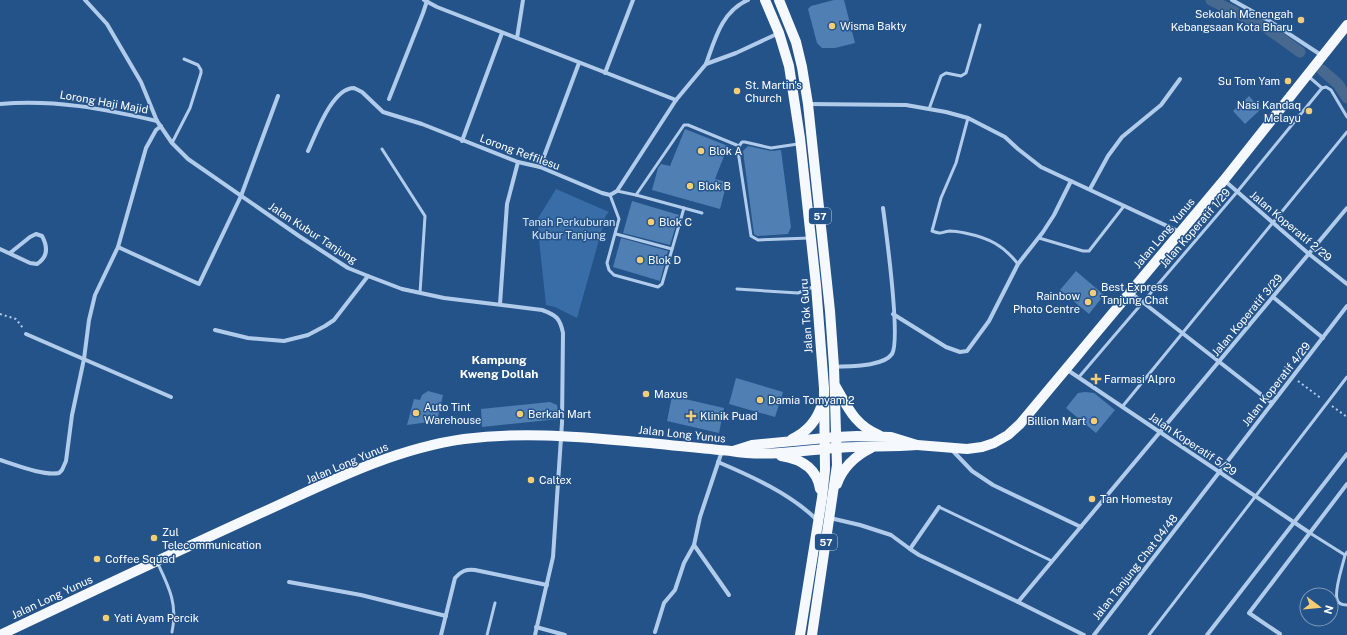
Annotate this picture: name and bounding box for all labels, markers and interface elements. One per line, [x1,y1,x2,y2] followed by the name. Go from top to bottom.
[1171,8,1293,33] place label: Sekolah Menengah Kebangsaan Kota Bharu
[1296,15,1306,25] marker: Sekolah Menengah Kebangsaan Kota Bharu
[840,20,907,32] place label: Wisma Bakty
[827,21,837,31] marker: Wisma Bakty
[1218,75,1280,87] place label: Su Tom Yam
[1283,76,1293,86] marker: Su Tom Yam
[745,79,802,104] place label: St. Martin's Church
[732,86,742,96] marker: St. Martin's Church
[59,88,149,116] street label: Lorong Haji Majid
[1237,99,1301,124] place label: Nasi Kandaq Melayu
[1304,106,1314,116] marker: Nasi Kandaq Melayu
[478,132,562,172] street label: Lorong Reffilesu
[709,145,743,157] place label: Blok A
[696,146,706,156] marker: Blok A
[698,180,731,192] place label: Blok B
[685,181,695,191] marker: Blok B
[1157,186,1233,270] street label: Jalan Koperatif 1/29
[1248,188,1334,264] street label: Jalan Koperatif 2/29
[1131,195,1197,271] street label: Jalan Long Yunus
[266,200,360,266] street label: Jalan Kubur Tanjung
[809,208,831,224] road number: 57
[523,216,615,241] park label: Tanah Perkuburan Kubur Tanjung
[659,216,692,228] place label: Blok C
[646,217,656,227] marker: Blok C
[648,254,682,266] place label: Blok D
[635,255,645,265] marker: Blok D
[1209,272,1285,358] street label: Jalan Koperatif 3/29
[797,278,815,354] street label: Jalan Tok Guru
[1101,281,1169,306] place label: Best Express Tanjung Chat
[1088,288,1098,298] marker: Best Express Tanjung Chat
[1013,290,1080,315] place label: Rainbow Photo Centre
[1083,297,1093,307] marker: Rainbow Photo Centre
[1240,340,1313,428] street label: Jalan Koperatif 4/29
[460,353,538,381] district label: Kampung Kweng Dollah
[1104,373,1175,385] place label: Farmasi Alpro
[1091,374,1101,384] marker: Farmasi Alpro
[654,388,688,400] place label: Maxus
[641,389,651,399] marker: Maxus
[768,394,855,406] place label: Damia Tomyam 2
[755,395,765,405] marker: Damia Tomyam 2
[424,401,481,426] place label: Auto Tint Warehouse
[411,408,421,418] marker: Auto Tint Warehouse
[528,408,591,420] place label: Berkah Mart
[515,409,525,419] marker: Berkah Mart
[685,410,697,422] marker: Klinik Puad
[700,410,758,422] place label: Klinik Puad
[1147,410,1239,478] street label: Jalan Koperatif 5/29
[1027,415,1086,427] place label: Billion Mart
[1089,416,1099,426] marker: Billion Mart
[638,423,727,445] street label: Jalan Long Yunus
[304,440,390,486] street label: Jalan Long Yunus
[539,474,572,486] place label: Caltex
[526,475,536,485] marker: Caltex
[1100,493,1173,505] place label: Tan Homestay
[1087,494,1097,504] marker: Tan Homestay
[1090,512,1180,622] street label: Jalan Tanjung Chat 04/48
[162,526,261,551] place label: Zul Telecommunication
[149,533,159,543] marker: Zul Telecommunication
[815,534,837,550] road number: 57
[105,553,175,565] place label: Coffee Squad
[92,554,102,564] marker: Coffee Squad
[10,573,95,621] street label: Jalan Long Yunus
[1299,587,1339,627] north arrow
[1322,604,1336,616] text: N
[114,612,199,624] place label: Yati Ayam Percik
[101,613,111,623] marker: Yati Ayam Percik

